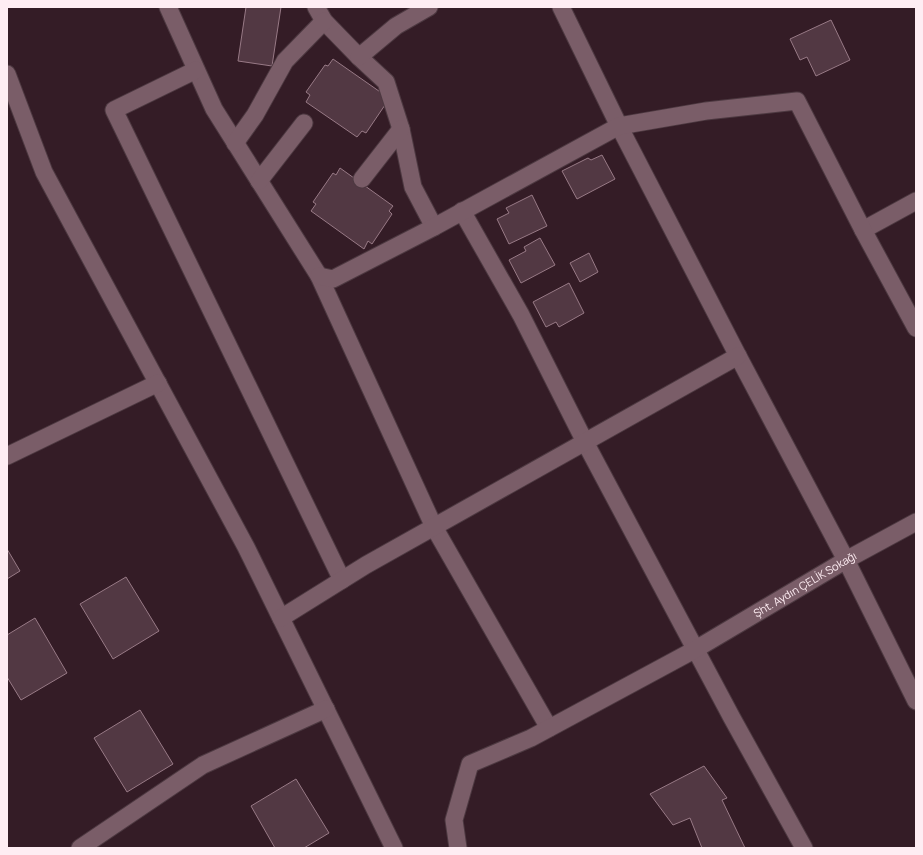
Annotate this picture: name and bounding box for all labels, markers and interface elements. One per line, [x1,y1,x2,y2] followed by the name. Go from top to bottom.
[750,548,859,620] street label: Şht. Aydın ÇELİK Sokağı

